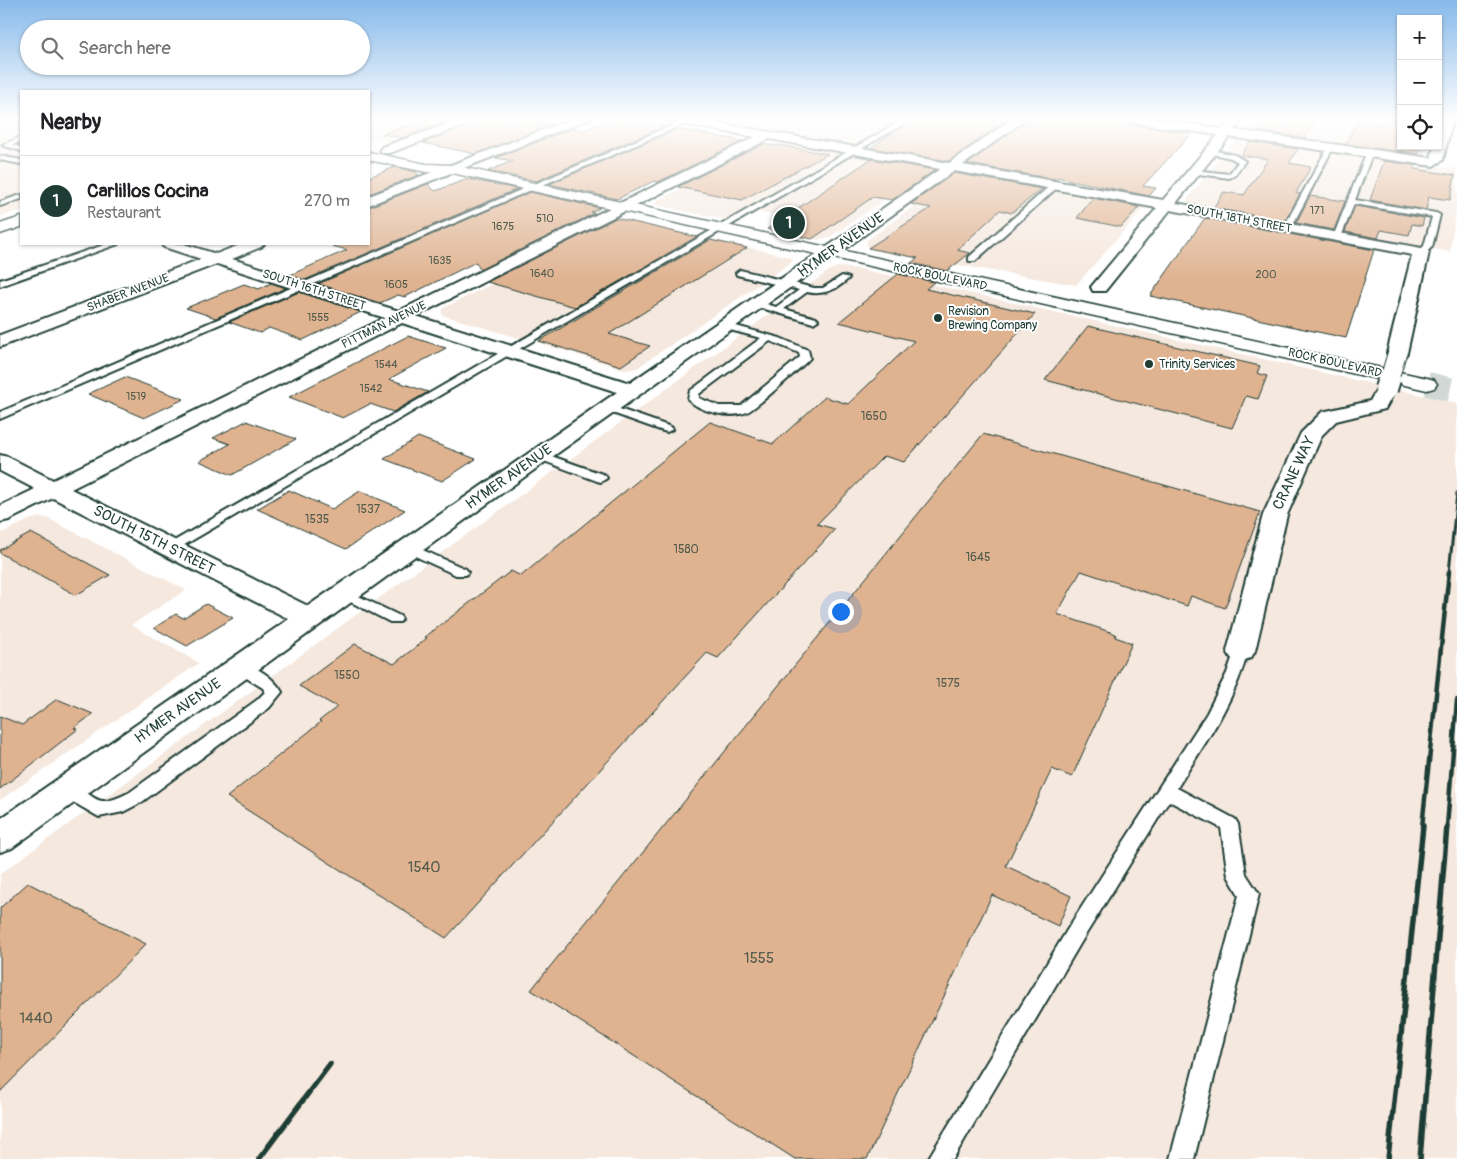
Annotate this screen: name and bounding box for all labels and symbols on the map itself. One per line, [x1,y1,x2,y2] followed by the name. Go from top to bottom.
[1185,201,1293,237] street label: SOUTH 18TH STREET
[773,204,805,242] pin: 1
[1310,204,1324,217] house number: 171
[794,208,888,282] street label: HYMER AVENUE
[536,212,554,225] house number: 510
[492,220,514,233] house number: 1675
[429,254,451,267] house number: 1635
[892,260,989,294] street label: ROCK BOULEVARD
[260,266,368,314] street label: SOUTH 16TH STREET
[530,267,554,280] house number: 1640
[1255,268,1277,281] house number: 200
[85,270,171,316] street label: SHABER AVENUE
[384,278,408,291] house number: 1605
[339,298,429,352] street label: PITTMAN AVENUE
[948,304,1037,333] place label: Revision Brewing Company
[307,311,329,324] house number: 1555
[932,312,944,324] marker: Revision Brewing Company
[1287,345,1384,381] street label: ROCK BOULEVARD
[1159,357,1236,372] place label: Trinity Services
[374,358,398,371] house number: 1544
[1143,358,1155,370] marker: Trinity Services
[360,382,382,395] house number: 1542
[126,390,146,403] house number: 1519
[861,409,887,424] house number: 1650
[1269,433,1319,513] street label: CRANE WAY
[462,440,556,514] street label: HYMER AVENUE
[90,501,218,579] street label: SOUTH 15TH STREET
[356,502,381,517] house number: 1537
[305,512,329,527] house number: 1535
[673,542,699,557] house number: 1580
[965,550,991,565] house number: 1645
[828,599,854,625] your location
[334,668,360,683] house number: 1550
[131,674,225,748] street label: HYMER AVENUE
[936,676,960,691] house number: 1575
[408,858,440,877] house number: 1540
[744,949,774,968] house number: 1555
[19,1009,53,1028] house number: 1440

